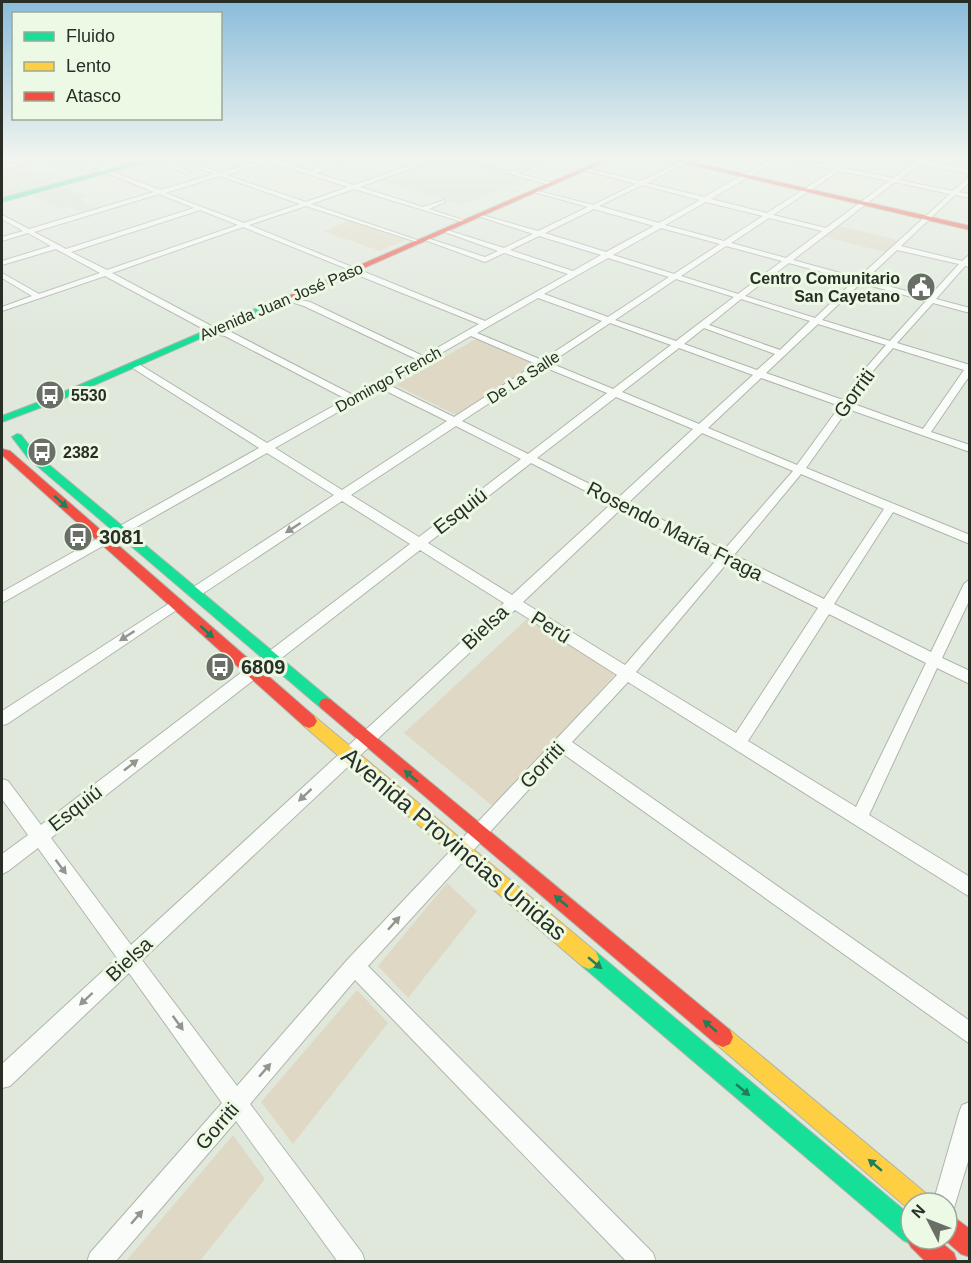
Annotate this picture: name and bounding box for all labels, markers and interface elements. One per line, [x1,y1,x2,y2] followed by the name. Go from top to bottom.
[12,12,222,120] legend
[66,26,115,46] text: Fluido
[66,56,111,76] text: Lento
[66,86,121,106] text: Atasco
[197,259,366,344] street label: Avenida Juan José Paso
[750,270,900,305] place label: Centro Comunitario San Cayetano
[905,271,937,303] public building icon: Centro Comunitario San Cayetano
[332,343,444,416] street label: Domingo French
[484,348,563,407] street label: De La Salle
[829,365,879,421] street label: Gorriti
[34,379,66,411] bus stop icon: 5530
[71,387,107,404] place label: 5530
[26,436,58,468] bus stop icon: 2382
[63,444,99,461] place label: 2382
[583,477,767,585] street label: Rosendo María Fraga
[429,484,491,538] street label: Esquiú
[54,495,69,509] one-way arrow
[62,521,94,553] bus stop icon: 3081
[285,522,301,533] one-way arrow
[99,526,144,548] place label: 3081
[458,600,513,654] street label: Bielsa
[527,606,575,648] street label: Perú
[199,625,214,638] one-way arrow
[119,631,135,642] one-way arrow
[204,651,236,683] bus stop icon: 6809
[241,656,286,678] place label: 6809
[515,738,569,792] street label: Gorriti
[336,742,572,946] street label: Avenida Provincias Unidas
[123,758,139,771] one-way arrow
[403,769,419,782] one-way arrow
[44,781,106,835] street label: Esquiú
[298,788,313,802] one-way arrow
[55,859,68,875] one-way arrow
[554,895,569,908] one-way arrow
[387,916,401,931] one-way arrow
[102,932,157,986] street label: Bielsa
[587,957,603,970] one-way arrow
[79,992,94,1005] one-way arrow
[171,1016,183,1031] one-way arrow
[702,1020,718,1033] one-way arrow
[258,1063,271,1078] one-way arrow
[735,1083,750,1096] one-way arrow
[191,1098,243,1154] street label: Gorriti
[867,1159,883,1172] one-way arrow
[899,1191,959,1251] north arrow
[908,1201,928,1221] text: N
[130,1210,143,1225] one-way arrow

